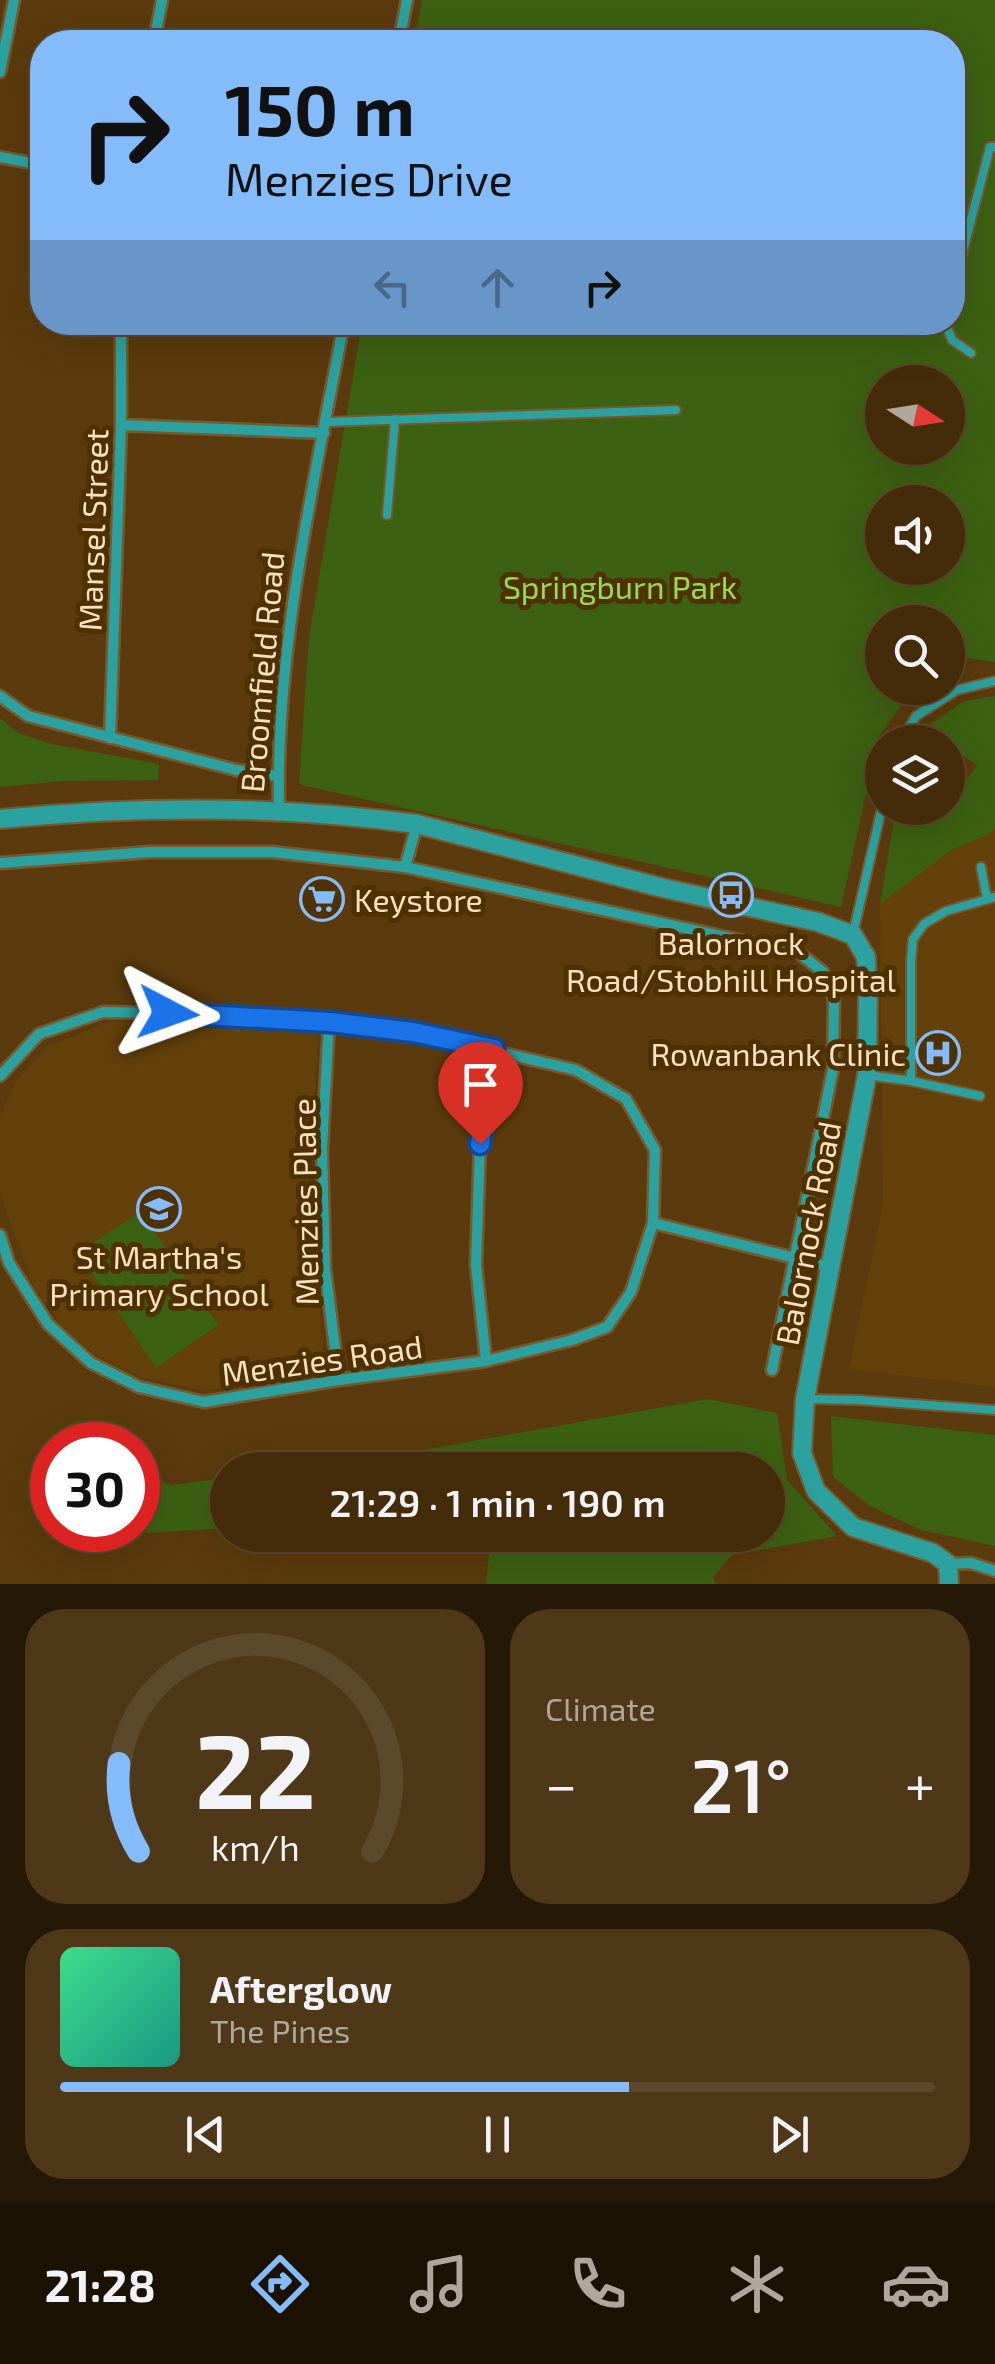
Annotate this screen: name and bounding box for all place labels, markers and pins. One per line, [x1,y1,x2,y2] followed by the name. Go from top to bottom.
[708,872,754,918] bus stop icon: Balornock Road/Stobhill Hospital
[299,876,345,922] supermarket icon: Keystore
[354,880,483,918] place label: Keystore
[566,923,897,998] place label: Balornock Road/Stobhill Hospital
[915,1030,961,1076] hospital icon: Rowanbank Clinic
[651,1034,906,1072] place label: Rowanbank Clinic
[438,1042,523,1145] pin
[136,1186,182,1232] school or university icon: St Martha's Primary School
[49,1237,269,1312] place label: St Martha's Primary School

